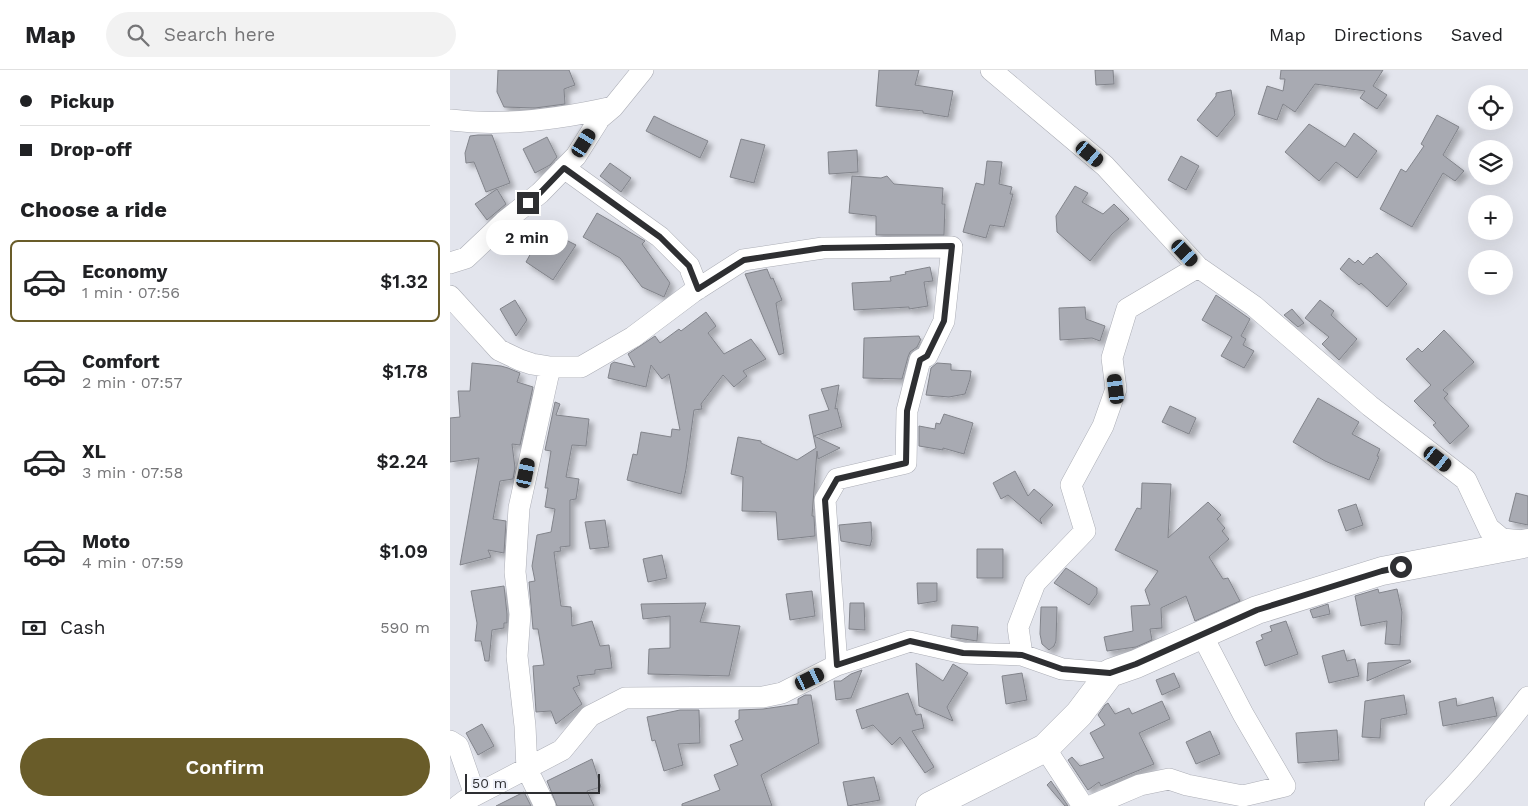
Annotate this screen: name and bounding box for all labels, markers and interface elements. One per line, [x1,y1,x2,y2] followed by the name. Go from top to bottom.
[106,12,456,57] search box
[25,21,76,49] text: Map
[124,21,152,49] icon: search
[164,23,275,46] text: Search here
[1269,24,1306,45] text: Map
[1334,24,1423,45] text: Directions
[1451,24,1503,45] text: Saved
[1468,85,1513,295] map controls
[1468,85,1513,130] button: locate
[50,90,114,113] text: Pickup
[569,126,598,160] car
[50,138,132,161] text: Drop-off
[1073,139,1106,169] car
[1468,140,1513,185] button: layers
[517,192,539,214] route end
[1468,195,1513,240] button: +
[20,197,167,222] text: Choose a ride
[487,220,569,256] callout: 2 min
[505,228,549,247] text: 2 min
[1169,237,1200,269] car
[1468,250,1513,295] button: −
[22,259,67,304] icon: car
[82,260,167,283] text: Economy
[380,270,428,293] text: $1.32
[82,283,180,302] text: 1 min · 07:56
[22,349,67,394] icon: car
[82,350,160,373] text: Comfort
[382,360,428,383] text: $1.78
[82,373,182,392] text: 2 min · 07:57
[1106,373,1125,405] car
[22,439,67,484] icon: car
[82,440,106,463] text: XL
[1421,444,1454,474] car
[376,450,428,473] text: $2.24
[515,457,536,489] car
[82,463,183,482] text: 3 min · 07:58
[22,529,67,574] icon: car
[82,530,130,553] text: Moto
[379,540,428,563] text: $1.09
[82,553,184,572] text: 4 min · 07:59
[1390,556,1412,578] route start
[20,614,48,642] icon: cash
[60,616,106,639] text: Cash
[380,618,430,637] text: 590 m
[793,666,826,692] car
[20,738,430,796] button: Confirm
[465,771,600,794] scale bar
[472,775,507,791] text: 50 m

